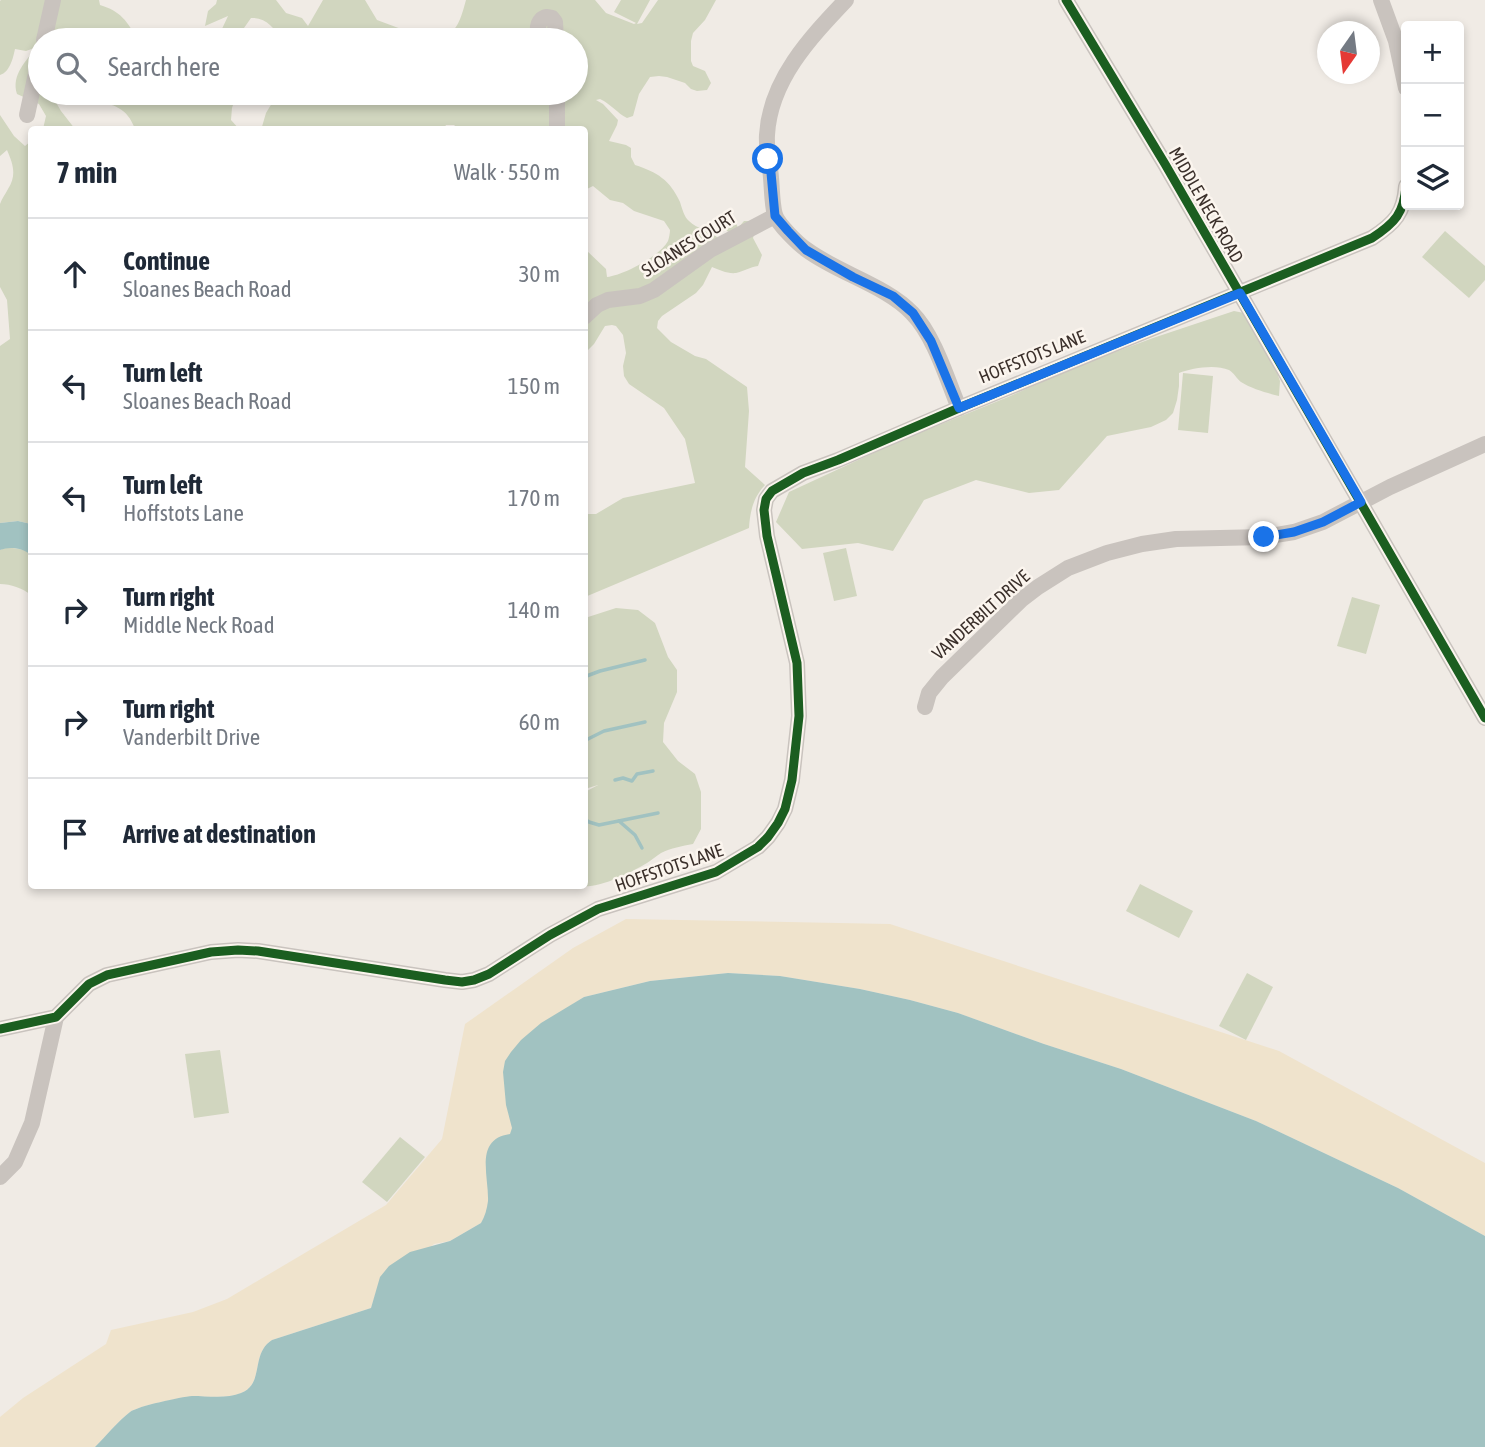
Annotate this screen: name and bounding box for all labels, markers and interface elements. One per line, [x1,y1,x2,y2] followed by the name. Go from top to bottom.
[1317,21,1380,84] north arrow
[1401,21,1464,210] map controls
[1401,21,1464,84] button: +
[28,28,588,105] search box
[52,48,90,86] icon: search
[108,52,220,82] text: Search here
[1401,84,1464,147] button: −
[752,143,783,174] route start
[1165,143,1248,266] street label: MIDDLE NECK ROAD
[1401,147,1464,210] button: layers
[56,155,117,189] text: 7 min
[454,159,560,185] text: Walk · 550 m
[638,206,740,281] street label: SLOANES COURT
[123,246,210,276] text: Continue
[56,255,94,293] icon: ahead
[519,261,560,287] text: 30 m
[123,276,292,302] text: Sloanes Beach Road
[976,326,1088,387] street label: HOFFSTOTS LANE
[123,358,203,388] text: Turn left
[56,367,94,405] icon: left
[508,373,560,399] text: 150 m
[123,388,292,414] text: Sloanes Beach Road
[123,470,203,500] text: Turn left
[56,479,94,517] icon: left
[508,485,560,511] text: 170 m
[123,500,244,526] text: Hoffstots Lane
[1248,521,1279,552] route end
[928,565,1034,664] street label: VANDERBILT DRIVE
[123,582,214,612] text: Turn right
[56,591,94,629] icon: right
[508,597,560,623] text: 140 m
[123,612,275,638] text: Middle Neck Road
[123,694,214,724] text: Turn right
[56,703,94,741] icon: right
[519,709,560,735] text: 60 m
[123,724,260,750] text: Vanderbilt Drive
[56,815,94,853] icon: arrive
[123,819,316,849] text: Arrive at destination
[612,839,726,896] street label: HOFFSTOTS LANE

